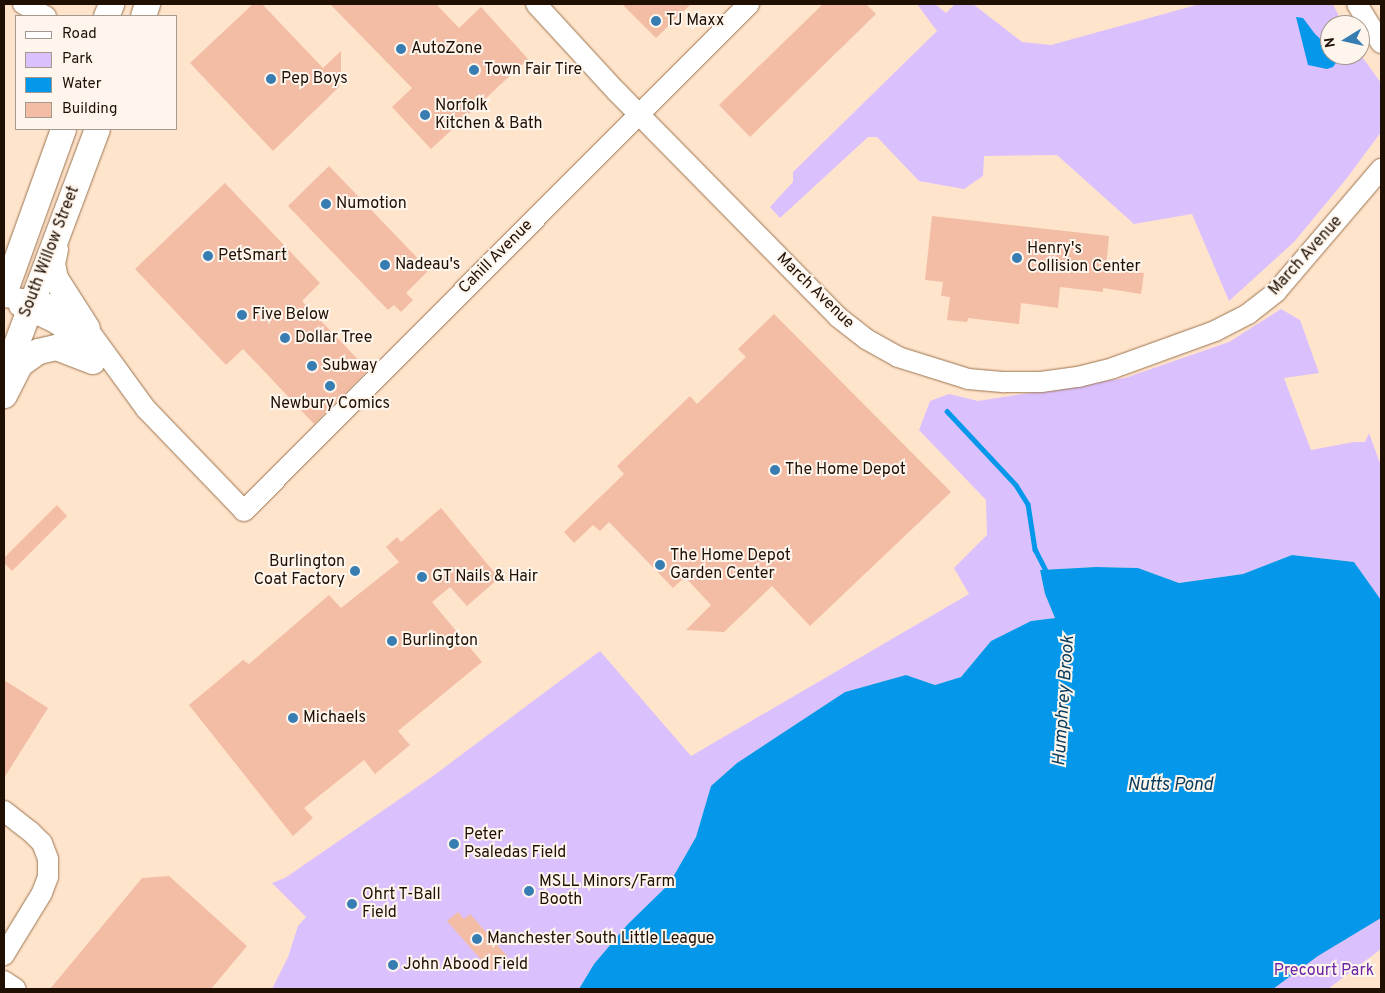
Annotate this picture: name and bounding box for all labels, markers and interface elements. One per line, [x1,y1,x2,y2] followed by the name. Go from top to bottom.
[666,11,724,31] place label: TJ Maxx
[15,15,178,130] legend
[650,15,662,27] marker: TJ Maxx
[1320,15,1370,65] north arrow
[62,25,97,44] text: Road
[1321,36,1340,49] text: N
[411,39,482,59] place label: AutoZone
[395,43,407,55] marker: AutoZone
[62,50,93,69] text: Park
[484,60,583,80] place label: Town Fair Tire
[468,64,480,76] marker: Town Fair Tire
[281,69,348,89] place label: Pep Boys
[265,73,277,85] marker: Pep Boys
[62,75,101,94] text: Water
[435,96,542,134] place label: Norfolk Kitchen & Bath
[62,100,117,119] text: Building
[419,109,431,121] marker: Norfolk Kitchen & Bath
[16,183,84,321] street label: South Willow Street
[336,194,407,214] place label: Numotion
[320,198,332,210] marker: Numotion
[1265,212,1347,300] street label: March Avenue
[455,216,537,298] street label: Cahill Avenue
[1027,239,1141,277] place label: Henry's Collision Center
[218,246,287,266] place label: PetSmart
[772,249,858,333] street label: March Avenue
[202,250,214,262] marker: PetSmart
[1011,252,1023,264] marker: Henry's Collision Center
[395,255,460,275] place label: Nadeau's
[379,259,391,271] marker: Nadeau's
[252,305,329,325] place label: Five Below
[236,309,248,321] marker: Five Below
[295,328,373,348] place label: Dollar Tree
[279,332,291,344] marker: Dollar Tree
[322,356,378,376] place label: Subway
[306,360,318,372] marker: Subway
[324,380,336,392] marker: Newbury Comics
[270,394,390,414] place label: Newbury Comics
[785,460,906,480] place label: The Home Depot
[769,464,781,476] marker: The Home Depot
[670,546,791,584] place label: The Home Depot Garden Center
[254,552,345,590] place label: Burlington Coat Factory
[654,559,666,571] marker: The Home Depot Garden Center
[349,565,361,577] marker: Burlington Coat Factory
[432,567,539,587] place label: GT Nails & Hair
[416,571,428,583] marker: GT Nails & Hair
[402,631,478,651] place label: Burlington
[386,635,398,647] marker: Burlington
[1050,635,1080,767] water label: Humphrey Brook
[303,708,366,728] place label: Michaels
[287,712,299,724] marker: Michaels
[1127,775,1213,797] water label: Nutts Pond
[464,825,566,863] place label: Peter Psaledas Field
[448,838,460,850] marker: Peter Psaledas Field
[539,872,675,910] place label: MSLL Minors/Farm Booth
[362,885,441,923] place label: Ohrt T-Ball Field
[523,885,535,897] marker: MSLL Minors/Farm Booth
[346,898,358,910] marker: Ohrt T-Ball Field
[487,929,714,949] place label: Manchester South Little League
[471,933,483,945] marker: Manchester South Little League
[403,955,529,975] place label: John Abood Field
[387,959,399,971] marker: John Abood Field
[1274,961,1374,981] park label: Precourt Park

